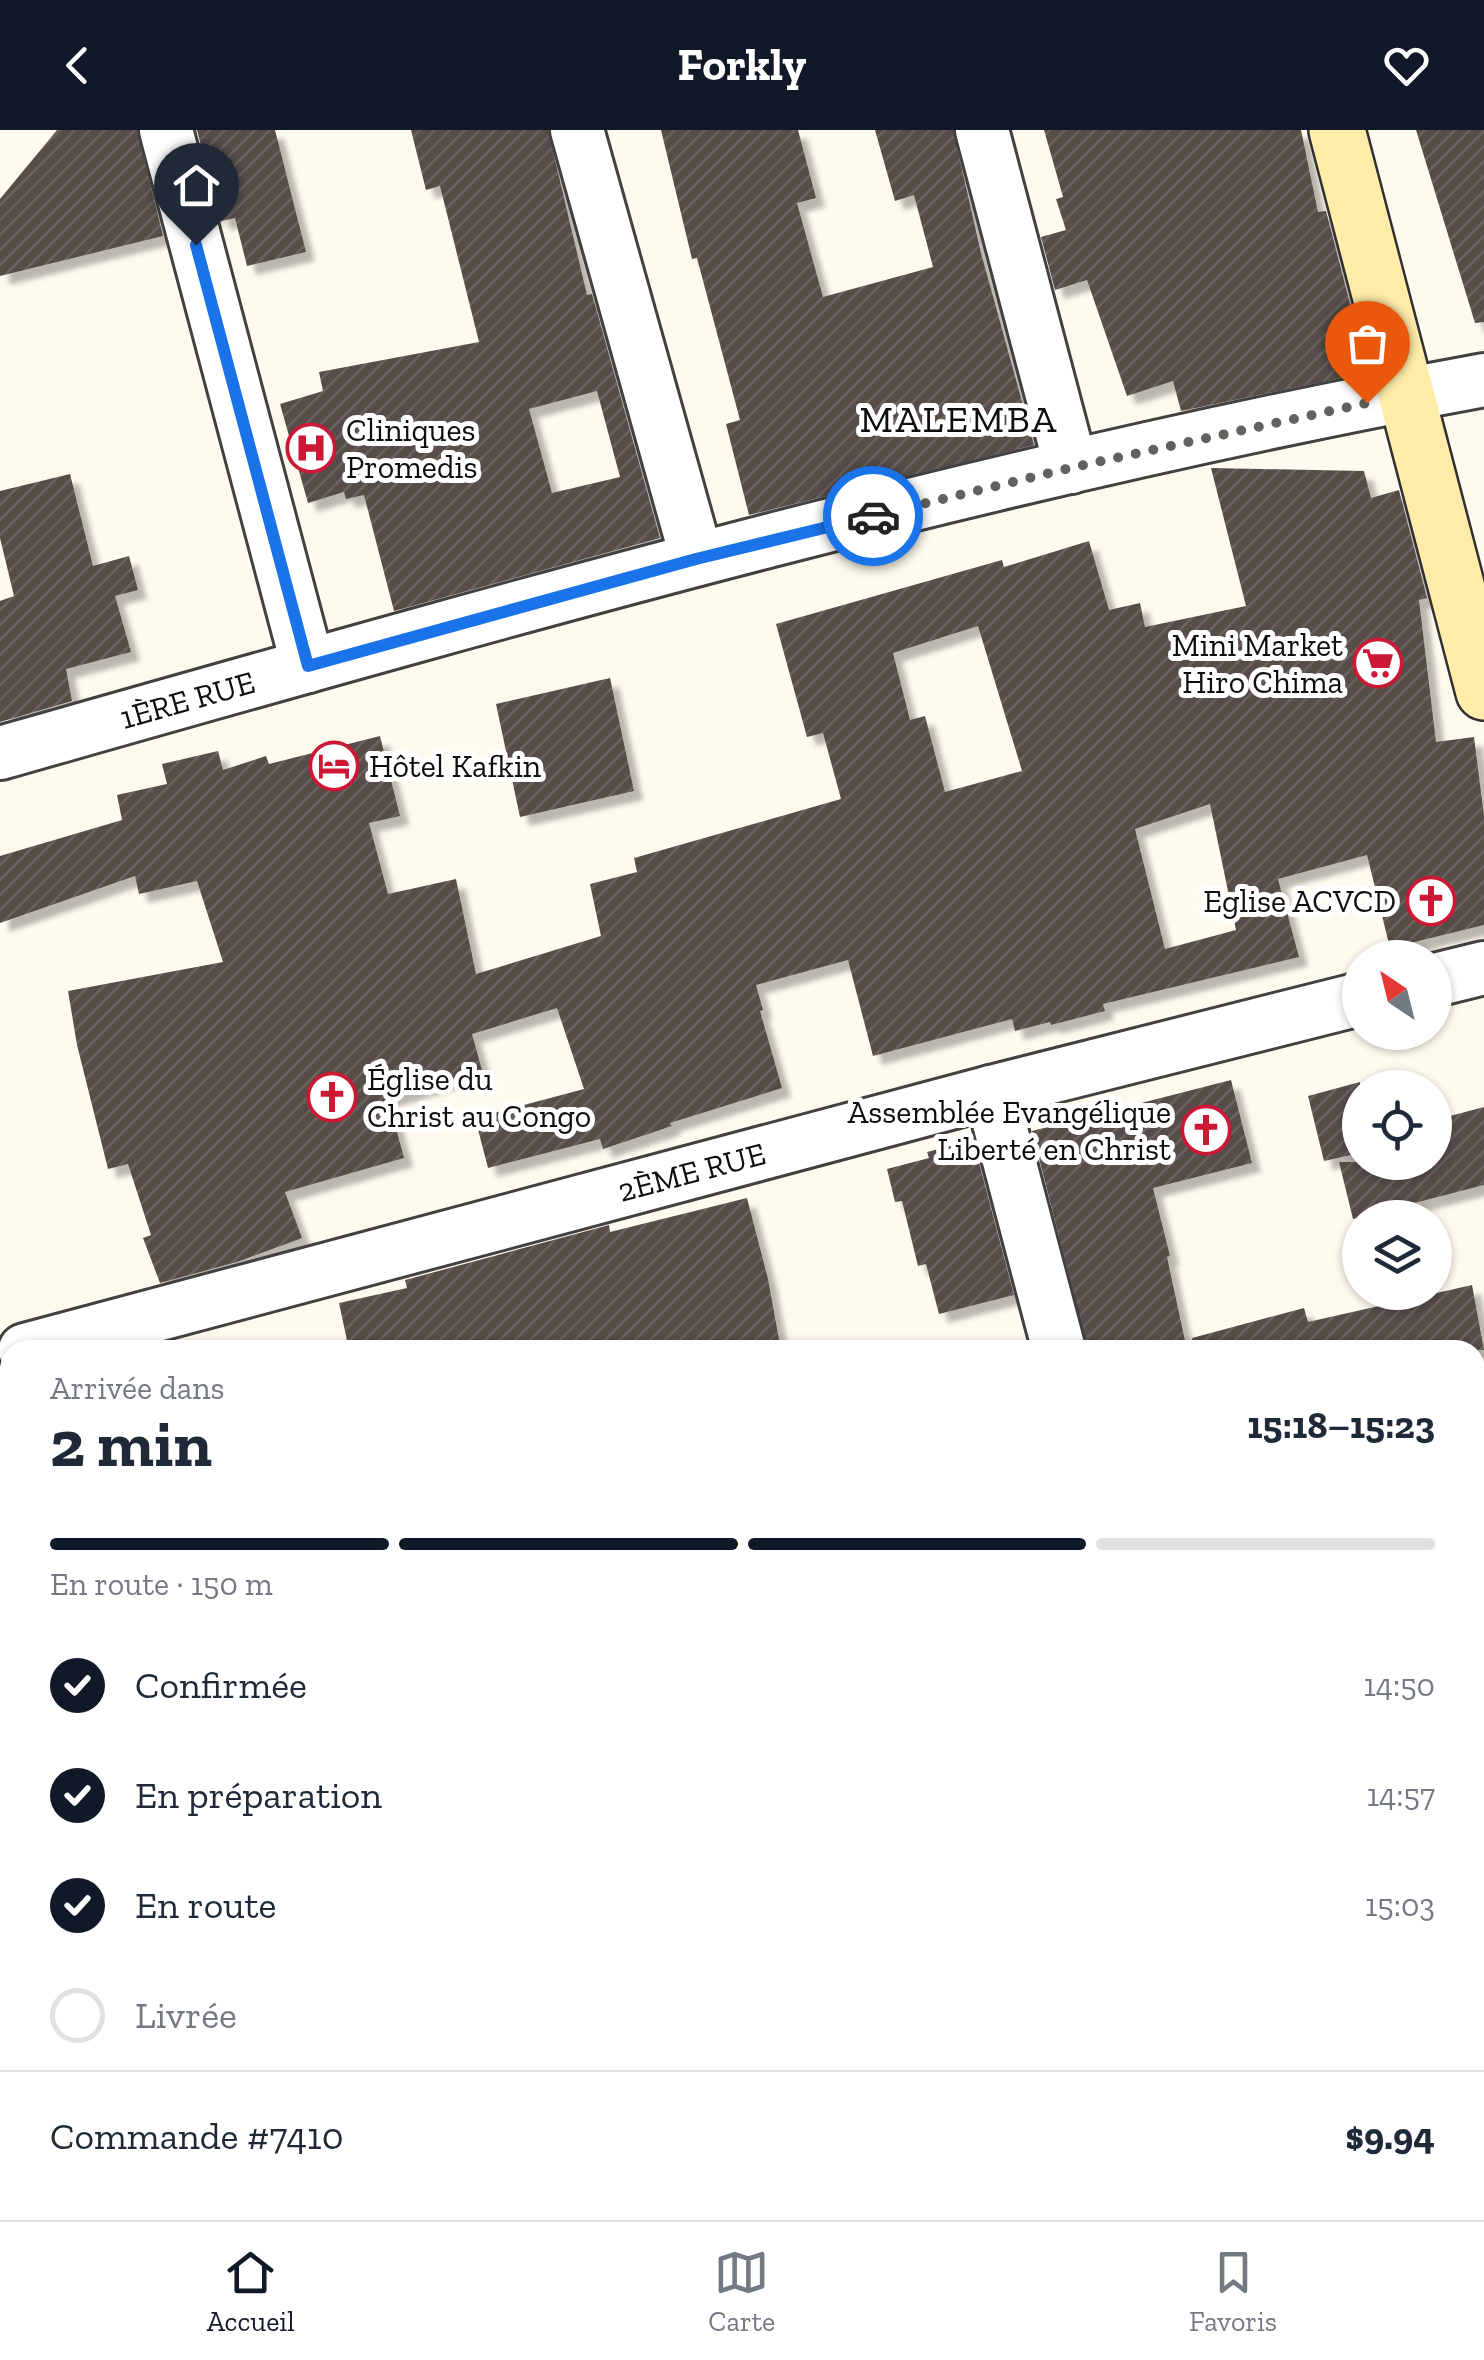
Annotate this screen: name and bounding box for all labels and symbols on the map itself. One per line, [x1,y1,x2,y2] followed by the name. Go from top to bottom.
[154,143,239,246] pin
[1325,301,1410,404] pin
[859,396,1059,442] district label: MALEMBA
[346,411,477,486] place label: Cliniques Promedis
[285,422,337,474] hospital icon: Cliniques Promedis
[823,466,923,566] courier
[1172,626,1343,701] place label: Mini Market Hiro Chima
[1352,637,1404,689] supermarket icon: Mini Market Hiro Chima
[116,663,259,737] street label: 1ÈRE RUE
[308,740,360,792] hotel icon: Hôtel Kafkin
[369,747,542,785] place label: Hôtel Kafkin
[1405,875,1457,927] church icon: Eglise ACVCD
[1203,882,1396,920] place label: Eglise ACVCD
[1342,940,1452,1050] north arrow
[367,1060,591,1135] place label: Église du Christ au Congo
[306,1071,358,1123] church icon: Église du Christ au Congo
[848,1093,1171,1168] place label: Assemblée Evangélique Liberté en Christ
[1180,1104,1232,1156] church icon: Assemblée Evangélique Liberté en Christ
[614,1134,769,1210] street label: 2ÈME RUE

